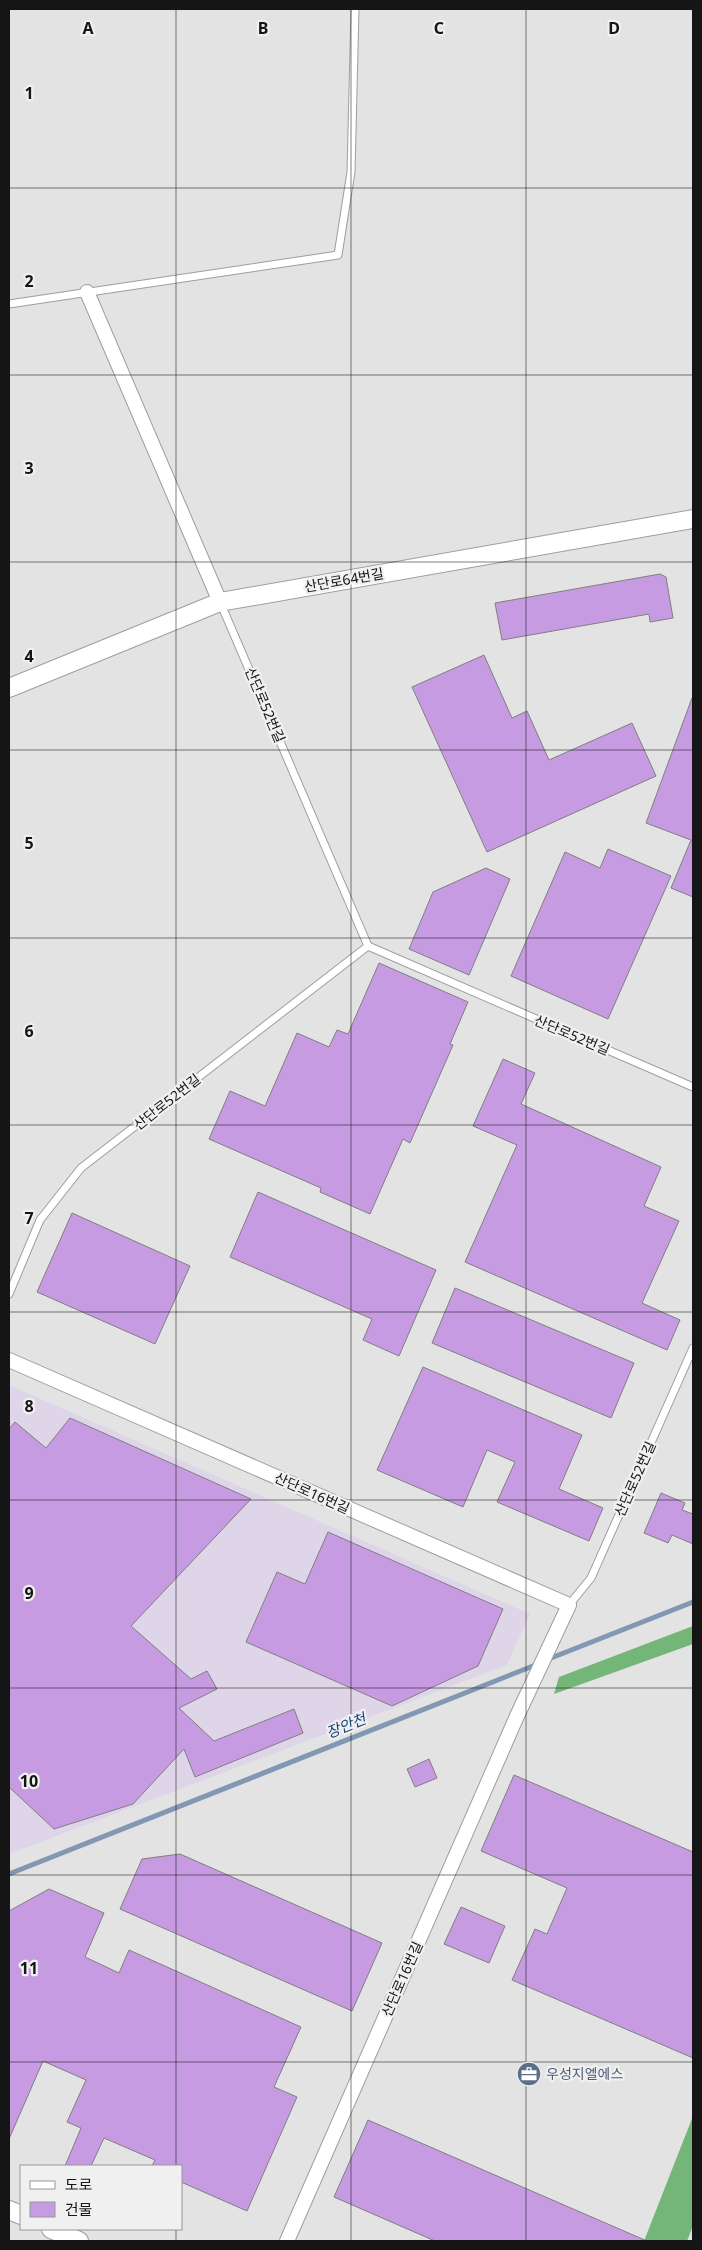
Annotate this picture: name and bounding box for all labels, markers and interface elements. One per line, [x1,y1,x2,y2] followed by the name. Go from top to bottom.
[82,17,94,39] text: A
[258,17,268,39] text: B
[434,17,444,39] text: C
[608,17,620,39] text: D
[24,82,34,104] text: 1
[24,270,34,292] text: 2
[24,457,34,479] text: 3
[303,563,385,596] street label: 산단로64번길
[24,645,34,667] text: 4
[241,664,290,746] street label: 산단로52번길
[24,832,34,854] text: 5
[531,1010,613,1059] street label: 산단로52번길
[24,1020,34,1042] text: 6
[129,1069,204,1134] street label: 산단로52번길
[24,1207,34,1229] text: 7
[24,1395,34,1417] text: 8
[610,1438,660,1519] street label: 산단로52번길
[272,1468,353,1518] street label: 산단로16번길
[24,1582,34,1604] text: 9
[323,1707,371,1742] water label: 장안천
[20,1770,38,1792] text: 10
[377,1938,427,2019] street label: 산단로16번길
[20,1957,38,1979] text: 11
[516,2061,542,2087] office icon: 우성지엘에스
[546,2064,623,2083] place label: 우성지엘에스
[20,2165,182,2230] legend
[65,2174,93,2194] text: 도로
[65,2199,93,2219] text: 건물

